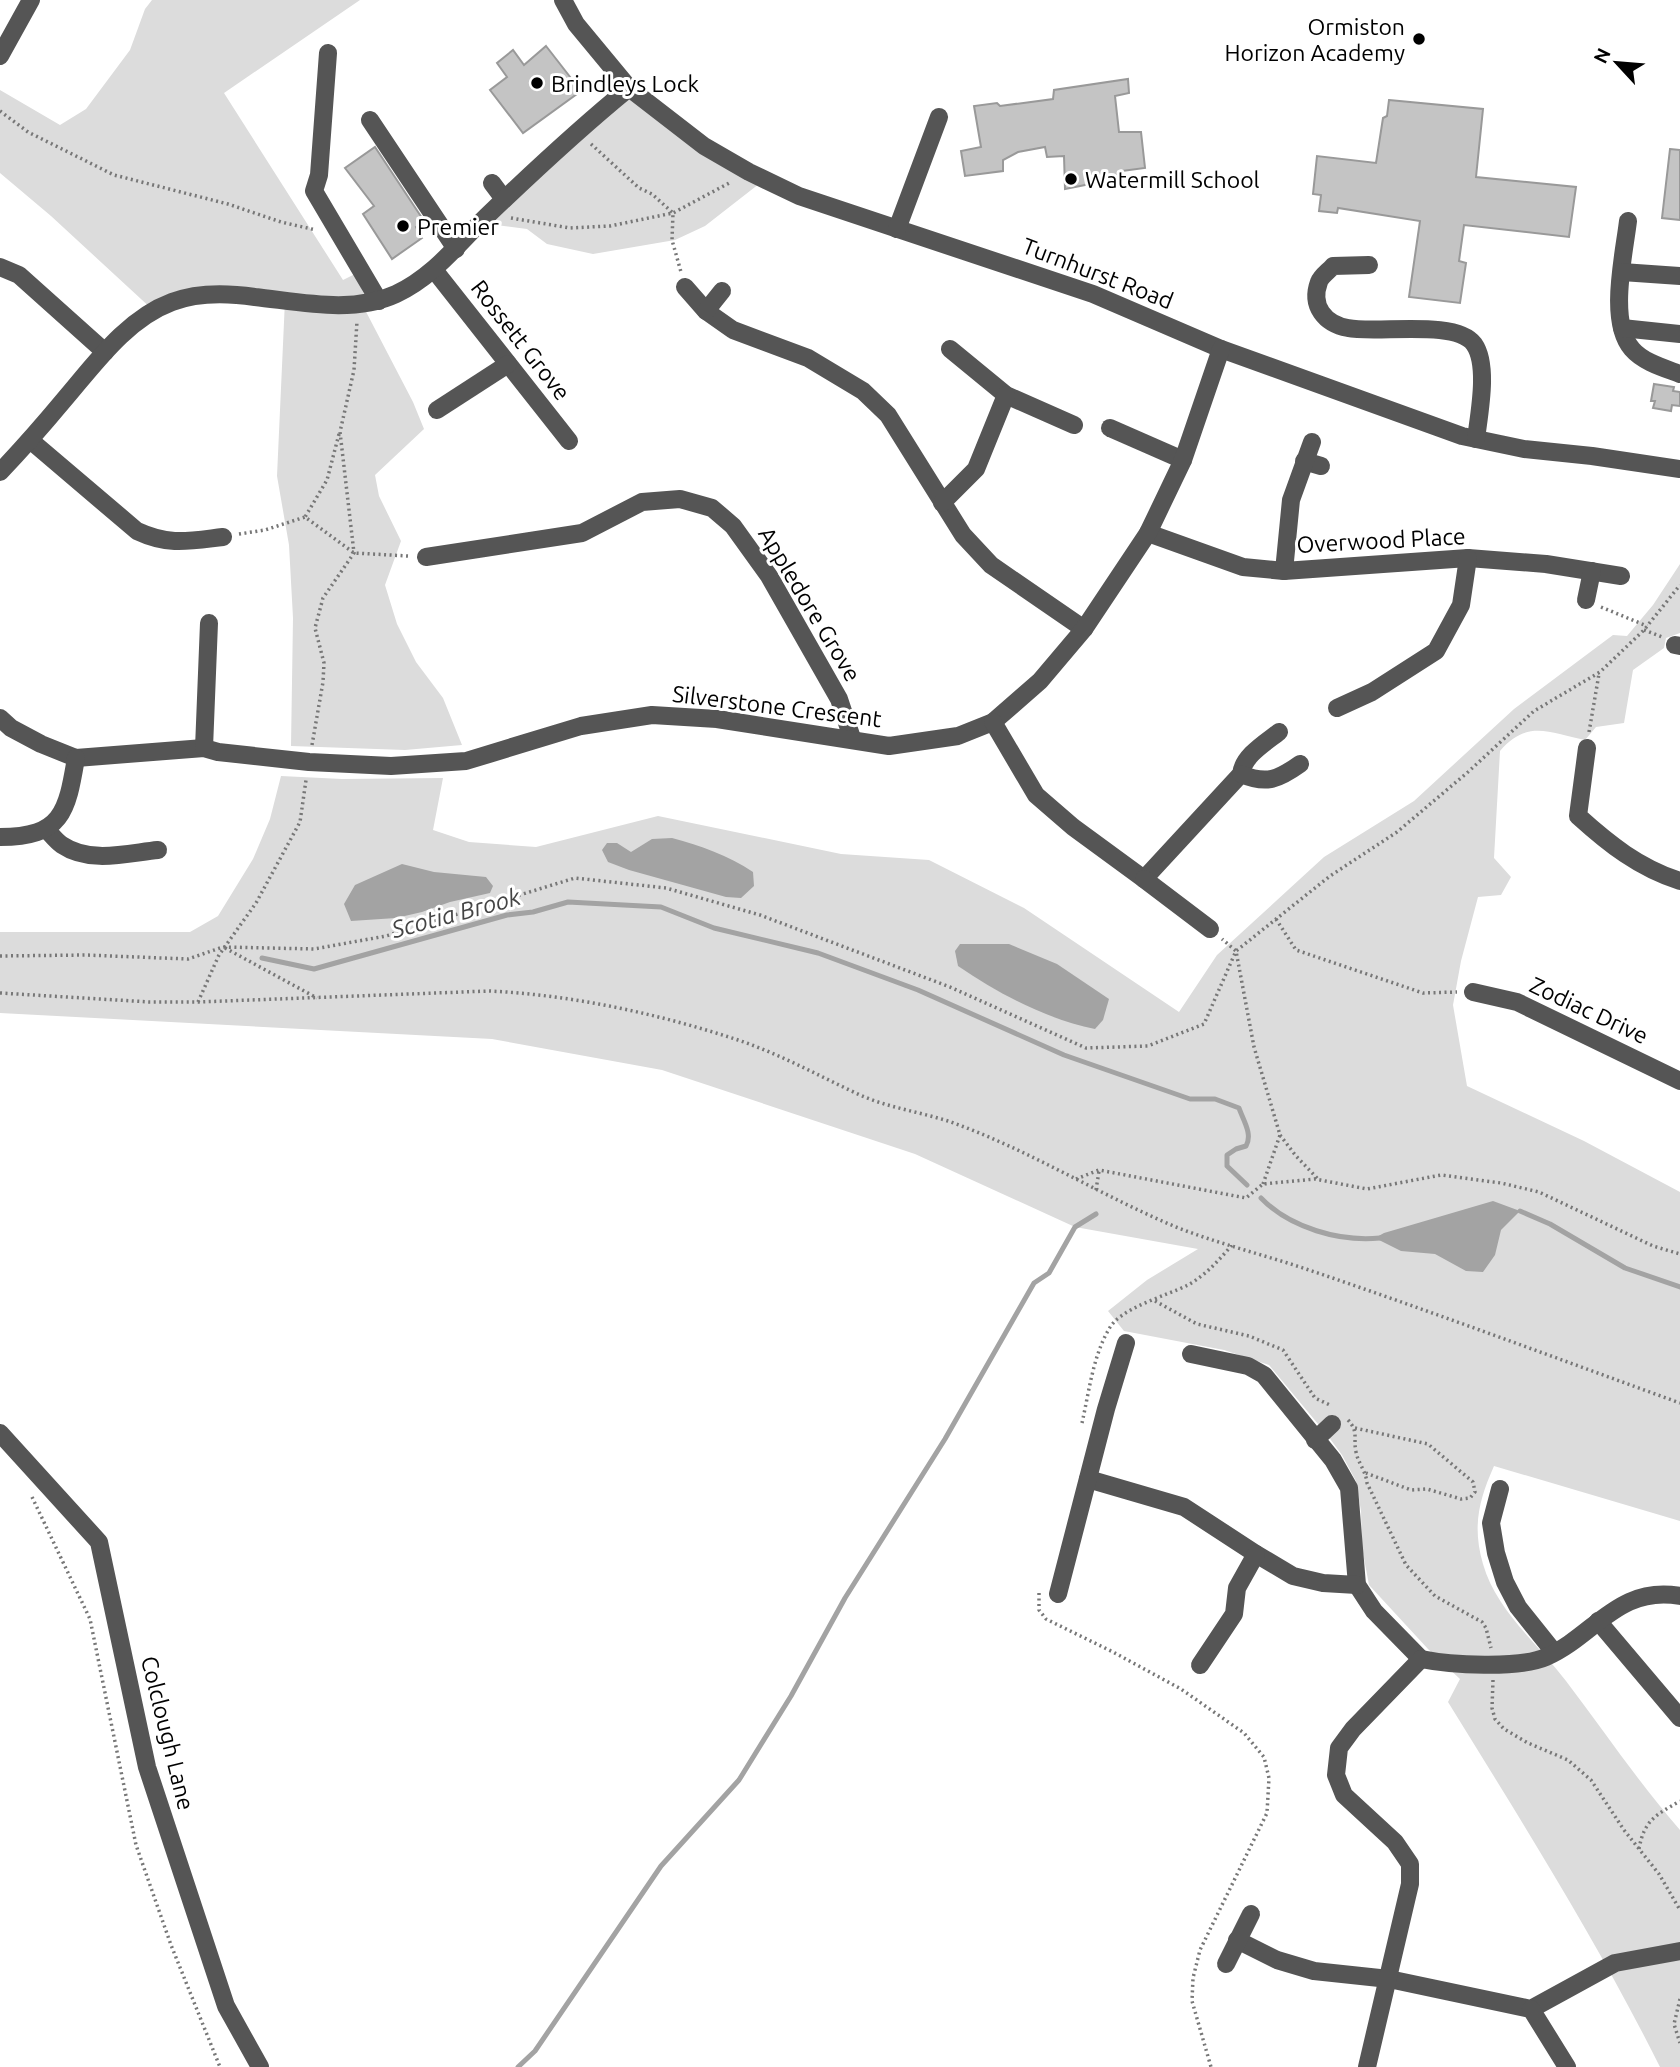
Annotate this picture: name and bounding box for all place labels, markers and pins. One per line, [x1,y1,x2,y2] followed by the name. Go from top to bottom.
[1225,14,1405,65] place label: Ormiston Horizon Academy
[1411,31,1427,47] marker: Ormiston Horizon Academy
[551,71,699,96] place label: Brindleys Lock
[529,75,545,91] marker: Brindleys Lock
[1085,167,1260,192] place label: Watermill School
[1063,171,1079,187] marker: Watermill School
[417,214,499,239] place label: Premier
[395,218,411,234] marker: Premier

